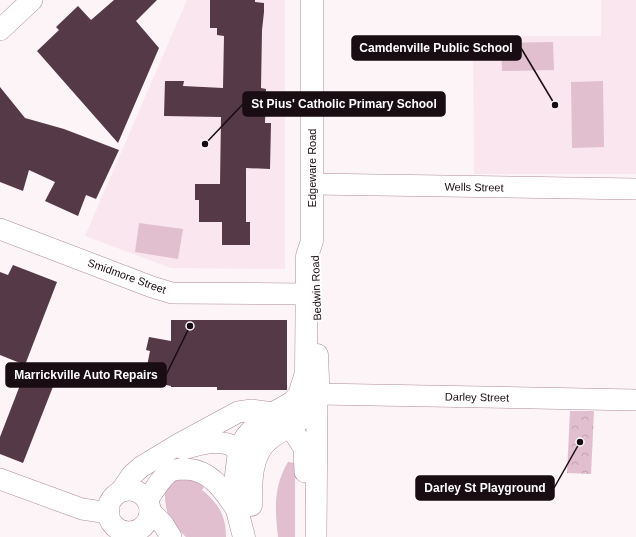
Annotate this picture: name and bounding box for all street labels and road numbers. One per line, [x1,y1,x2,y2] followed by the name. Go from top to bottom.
[306,129,318,207] street label: Edgeware Road
[444,180,504,194] street label: Wells Street
[309,255,323,321] street label: Bedwin Road
[86,256,168,296] street label: Smidmore Street
[445,390,509,404] street label: Darley Street

